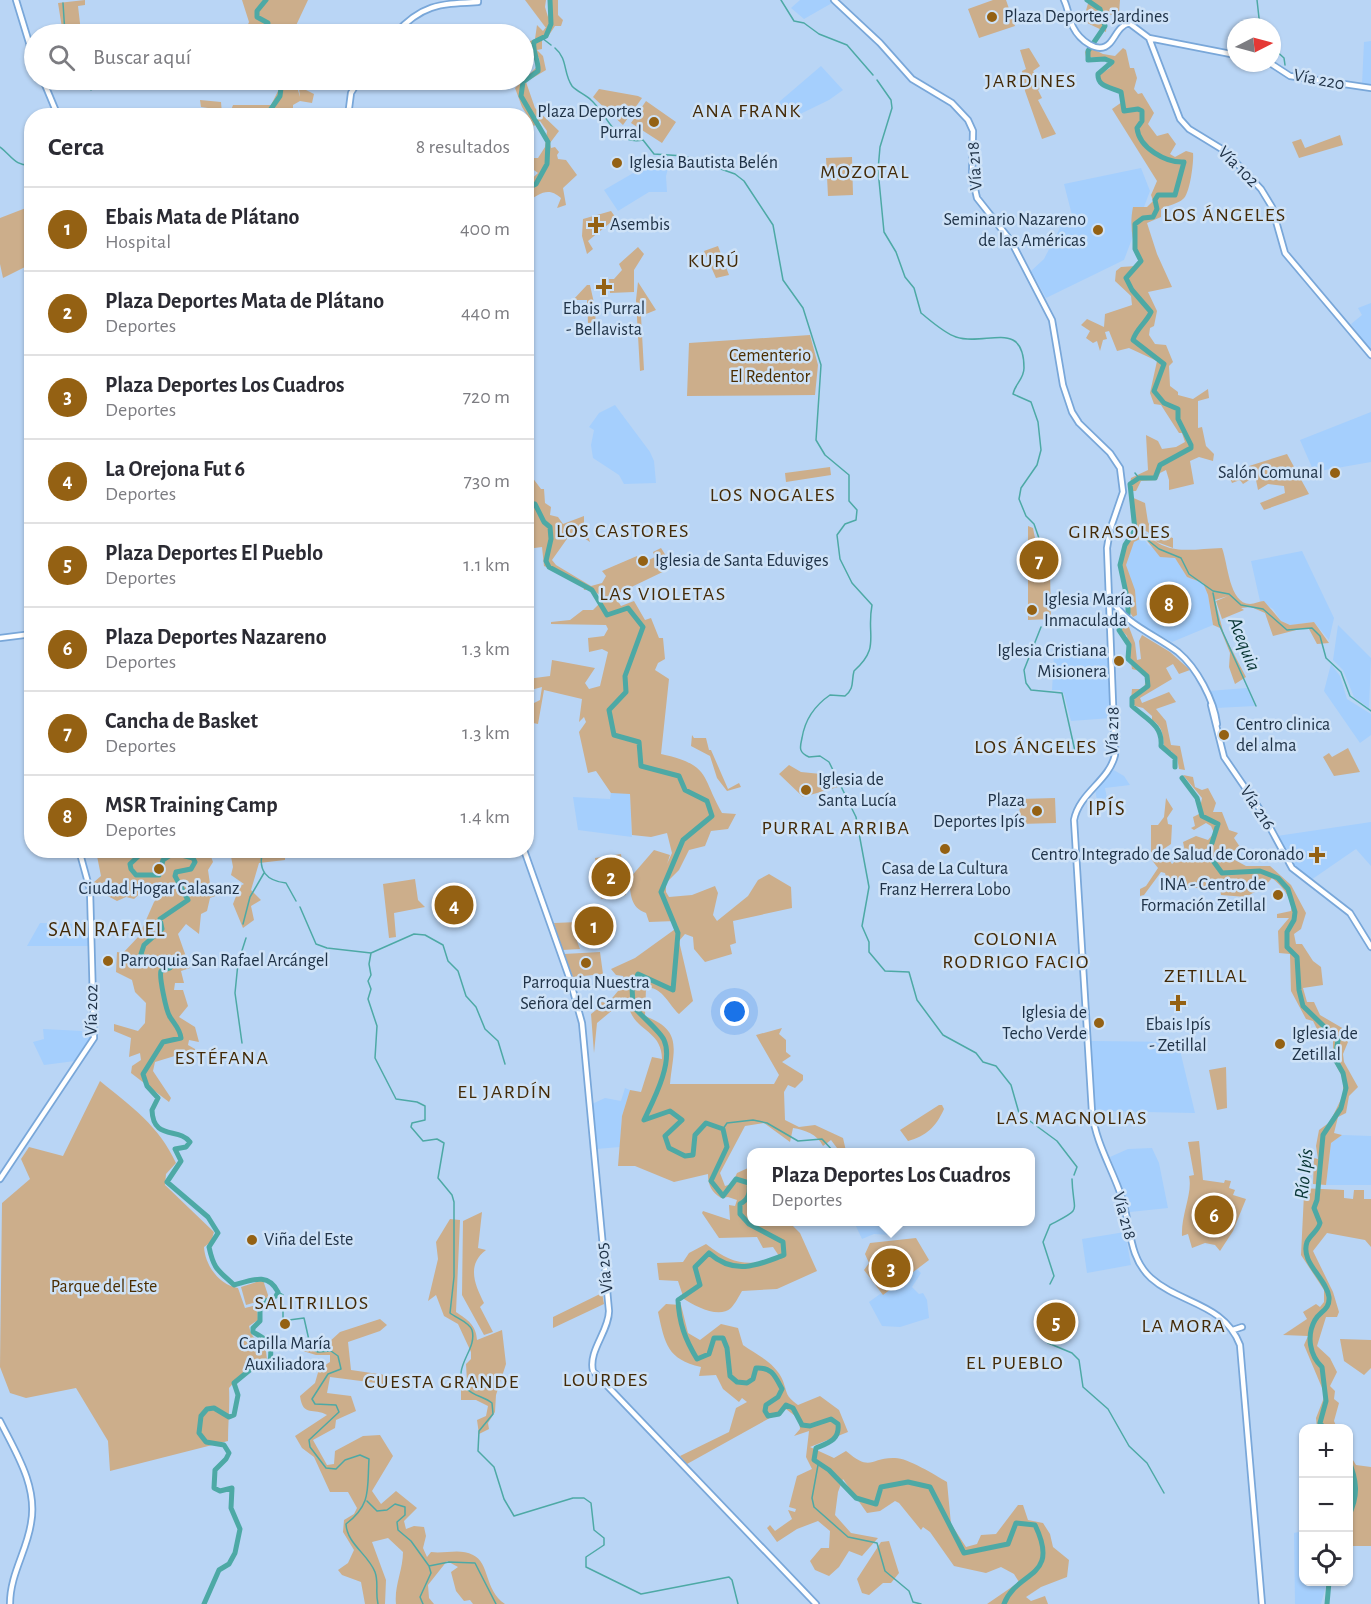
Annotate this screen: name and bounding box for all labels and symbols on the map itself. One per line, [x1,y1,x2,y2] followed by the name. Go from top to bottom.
[1004,8,1169,26] place label: Plaza Deportes Jardines
[985,10,999,24] marker: Plaza Deportes Jardines
[1227,18,1281,72] north arrow
[1292,66,1346,94] street label: Vía 220
[985,71,1077,91] district label: JARDINES
[692,101,802,121] district label: ANA FRANK
[537,103,642,142] place label: Plaza Deportes Purral
[647,115,661,129] marker: Plaza Deportes Purral
[964,141,986,191] street label: Vía 218
[1214,143,1262,191] street label: Vía 102
[629,154,778,172] place label: Iglesia Bautista Belén
[610,156,624,170] marker: Iglesia Bautista Belén
[820,162,910,182] district label: MOZOTAL
[1163,204,1287,225] district label: LOS ÁNGELES
[943,211,1086,250] place label: Seminario Nazareno de las Américas
[587,216,605,234] marker: Asembis
[610,216,670,234] place label: Asembis
[1091,223,1105,237] marker: Seminario Nazareno de las Américas
[688,250,740,271] district label: KURÚ
[595,278,613,296] marker: Ebais Purral - Bellavista
[563,300,645,339] place label: Ebais Purral - Bellavista
[729,347,811,386] park label: Cementerio El Redentor
[1218,464,1323,482] place label: Salón Comunal
[1328,466,1342,480] marker: Salón Comunal
[710,485,836,505] district label: LOS NOGALES
[556,521,690,541] district label: LOS CASTORES
[1068,522,1172,542] district label: GIRASOLES
[1020,538,1058,582] pin: 7
[655,552,829,570] place label: Iglesia de Santa Eduviges
[636,554,650,568] marker: Iglesia de Santa Eduviges
[1150,582,1188,626] pin: 8
[599,584,727,604] district label: LAS VIOLETAS
[1044,591,1133,630] place label: Iglesia María Inmaculada
[1025,603,1039,617] marker: Iglesia María Inmaculada
[1224,613,1264,674] water label: Acequia
[997,642,1107,681] place label: Iglesia Cristiana Misionera
[1112,654,1126,668] marker: Iglesia Cristiana Misionera
[1103,706,1123,756] street label: Vía 218
[1236,716,1330,755] place label: Centro clinica del alma
[1217,728,1231,742] marker: Centro clinica del alma
[974,736,1098,757] district label: LOS ÁNGELES
[818,771,897,810] place label: Iglesia de Santa Lucía
[799,783,813,797] marker: Iglesia de Santa Lucía
[1236,783,1278,833] street label: Vía 216
[933,792,1025,831] place label: Plaza Deportes Ipís
[1088,796,1126,819] district label: IPÍS
[1030,804,1044,818] marker: Plaza Deportes Ipís
[761,818,911,838] district label: PURRAL ARRIBA
[938,842,952,856] marker: Casa de La Cultura Franz Herrera Lobo
[1031,846,1304,864] place label: Centro Integrado de Salud de Coronado
[1308,846,1326,864] marker: Centro Integrado de Salud de Coronado
[592,854,630,900] pin: 2
[879,860,1011,899] place label: Casa de La Cultura Franz Herrera Lobo
[152,862,166,876] marker: Ciudad Hogar Calasanz
[1140,876,1266,915] place label: INA - Centro de Formación Zetillal
[79,880,239,898] place label: Ciudad Hogar Calasanz
[434,882,474,928] pin: 4
[1271,888,1285,902] marker: INA - Centro de Formación Zetillal
[574,904,614,948] pin: 1
[48,919,166,940] district label: SAN RAFAEL
[942,929,1090,972] district label: COLONIA RODRIGO FACIO
[120,952,329,970] place label: Parroquia San Rafael Arcángel
[101,954,115,968] marker: Parroquia San Rafael Arcángel
[579,956,593,970] marker: Parroquia Nuestra Señora del Carmen
[1164,966,1248,986] district label: ZETILLAL
[520,974,652,1013] place label: Parroquia Nuestra Señora del Carmen
[83,984,101,1036] street label: Vía 202
[1169,994,1187,1012] marker: Ebais Ipís - Zetillal
[720,997,749,1026] your location
[1002,1004,1087,1043] place label: Iglesia de Techo Verde
[1092,1016,1106,1030] marker: Iglesia de Techo Verde
[1145,1016,1211,1055] place label: Ebais Ipís - Zetillal
[1292,1025,1358,1064] place label: Iglesia de Zetillal
[1273,1037,1287,1051] marker: Iglesia de Zetillal
[174,1047,270,1068] district label: ESTÉFANA
[457,1081,553,1102] district label: EL JARDÍN
[996,1108,1148,1128] district label: LAS MAGNOLIAS
[1291,1147,1317,1200] water label: Río Ipís
[1109,1190,1139,1242] street label: Vía 218
[1194,1192,1234,1238] pin: 6
[264,1231,353,1249] place label: Viña del Este
[245,1233,259,1247] marker: Viña del Este
[593,1242,617,1294] street label: Vía 205
[872,1246,910,1290] pin: 3
[51,1278,157,1296] park label: Parque del Este
[254,1293,370,1313] district label: SALITRILLOS
[1036,1300,1076,1344] pin: 5
[1142,1316,1226,1336] district label: LA MORA
[278,1317,292,1331] marker: Capilla María Auxiliadora
[239,1335,331,1374] place label: Capilla María Auxiliadora
[966,1353,1064,1373] district label: EL PUEBLO
[563,1370,649,1390] district label: LOURDES
[364,1372,520,1392] district label: CUESTA GRANDE

